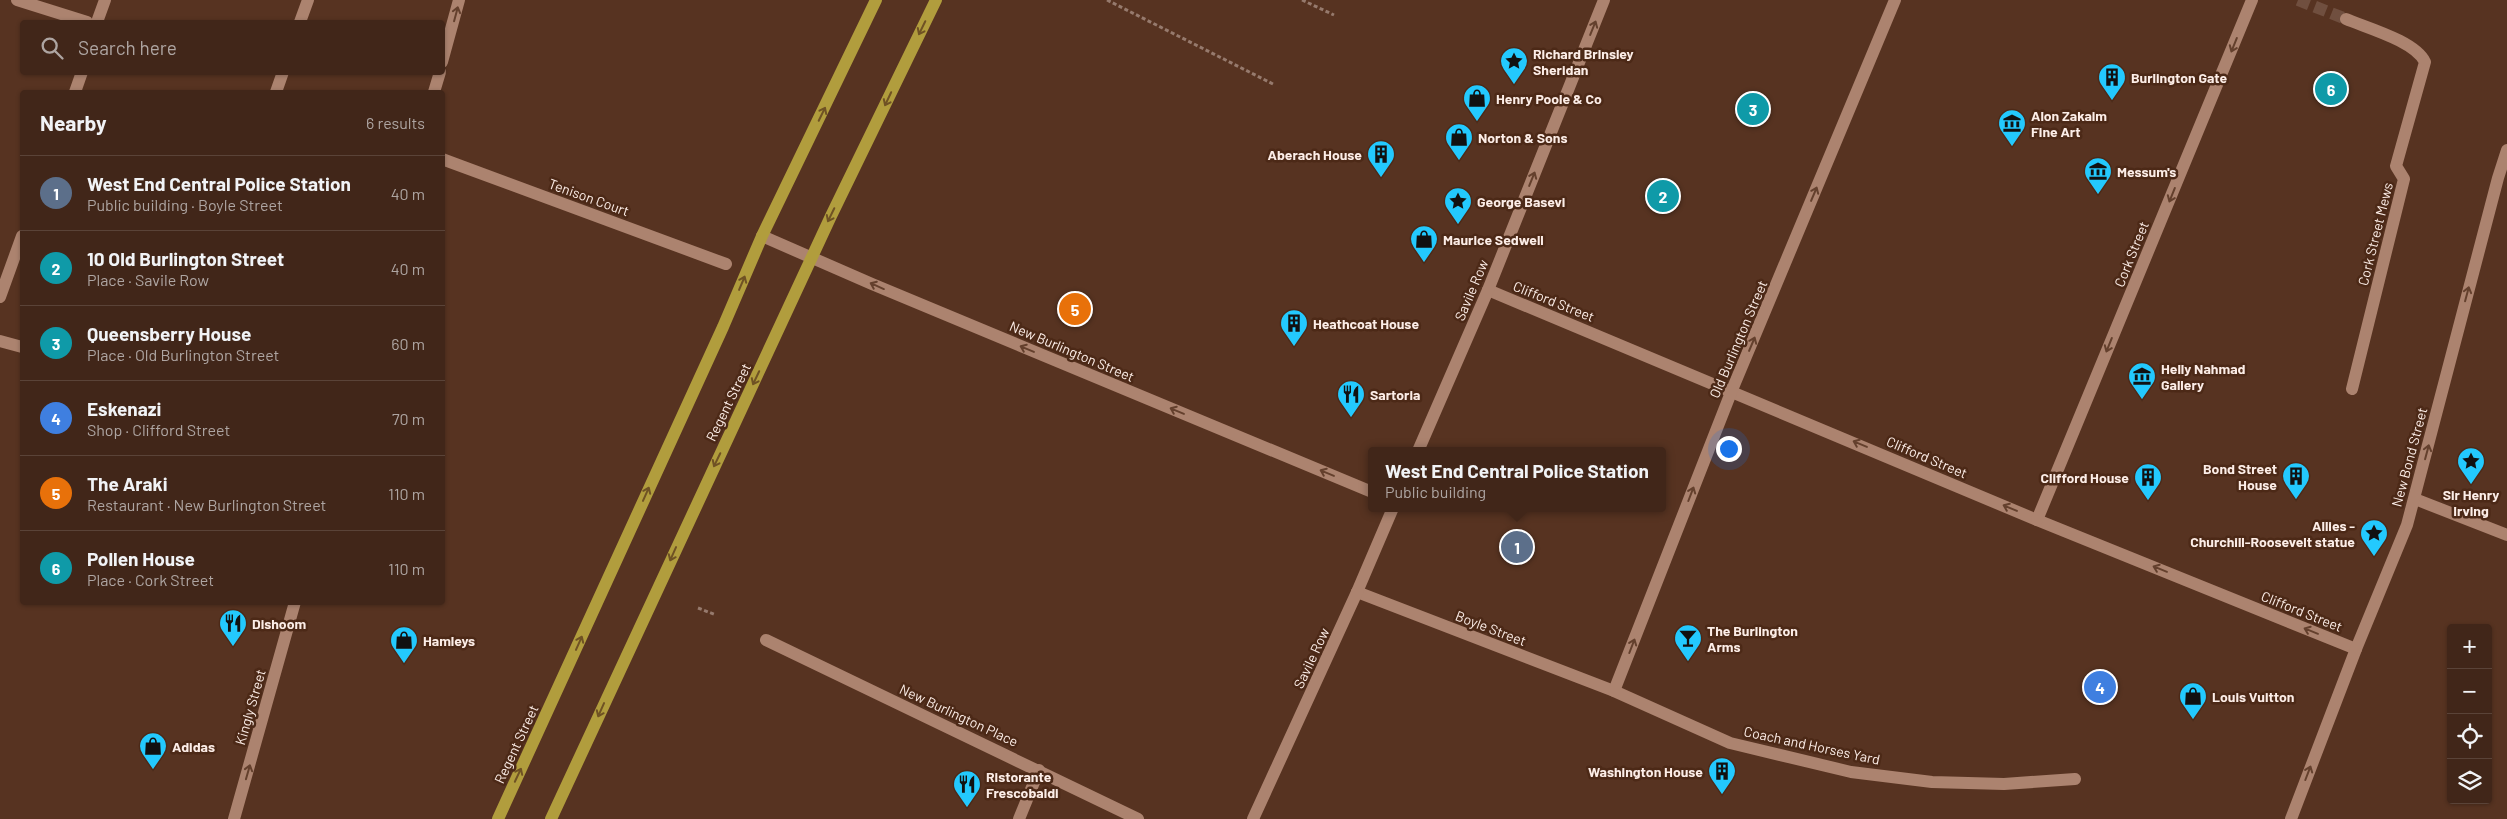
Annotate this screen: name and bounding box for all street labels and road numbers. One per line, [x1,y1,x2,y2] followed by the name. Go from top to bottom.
[546,175,632,219] street label: Tenison Court
[2354,180,2396,287] street label: Cork Street Mews
[2110,219,2152,289] street label: Cork Street
[1450,257,1492,323] street label: Savile Row
[1511,277,1597,325] street label: Clifford Street
[1705,277,1771,401] street label: Old Burlington Street
[1007,317,1137,385] street label: New Burlington Street
[702,360,754,444] street label: Regent Street
[2388,405,2430,509] street label: New Bond Street
[1884,432,1970,482] street label: Clifford Street
[2259,587,2345,635] street label: Clifford Street
[1453,607,1529,649] street label: Boyle Street
[1290,625,1332,691] street label: Savile Row
[231,667,269,747] street label: Kingly Street
[897,680,1021,750] street label: New Burlington Place
[490,702,542,786] street label: Regent Street
[1742,722,1882,768] street label: Coach and Horses Yard

